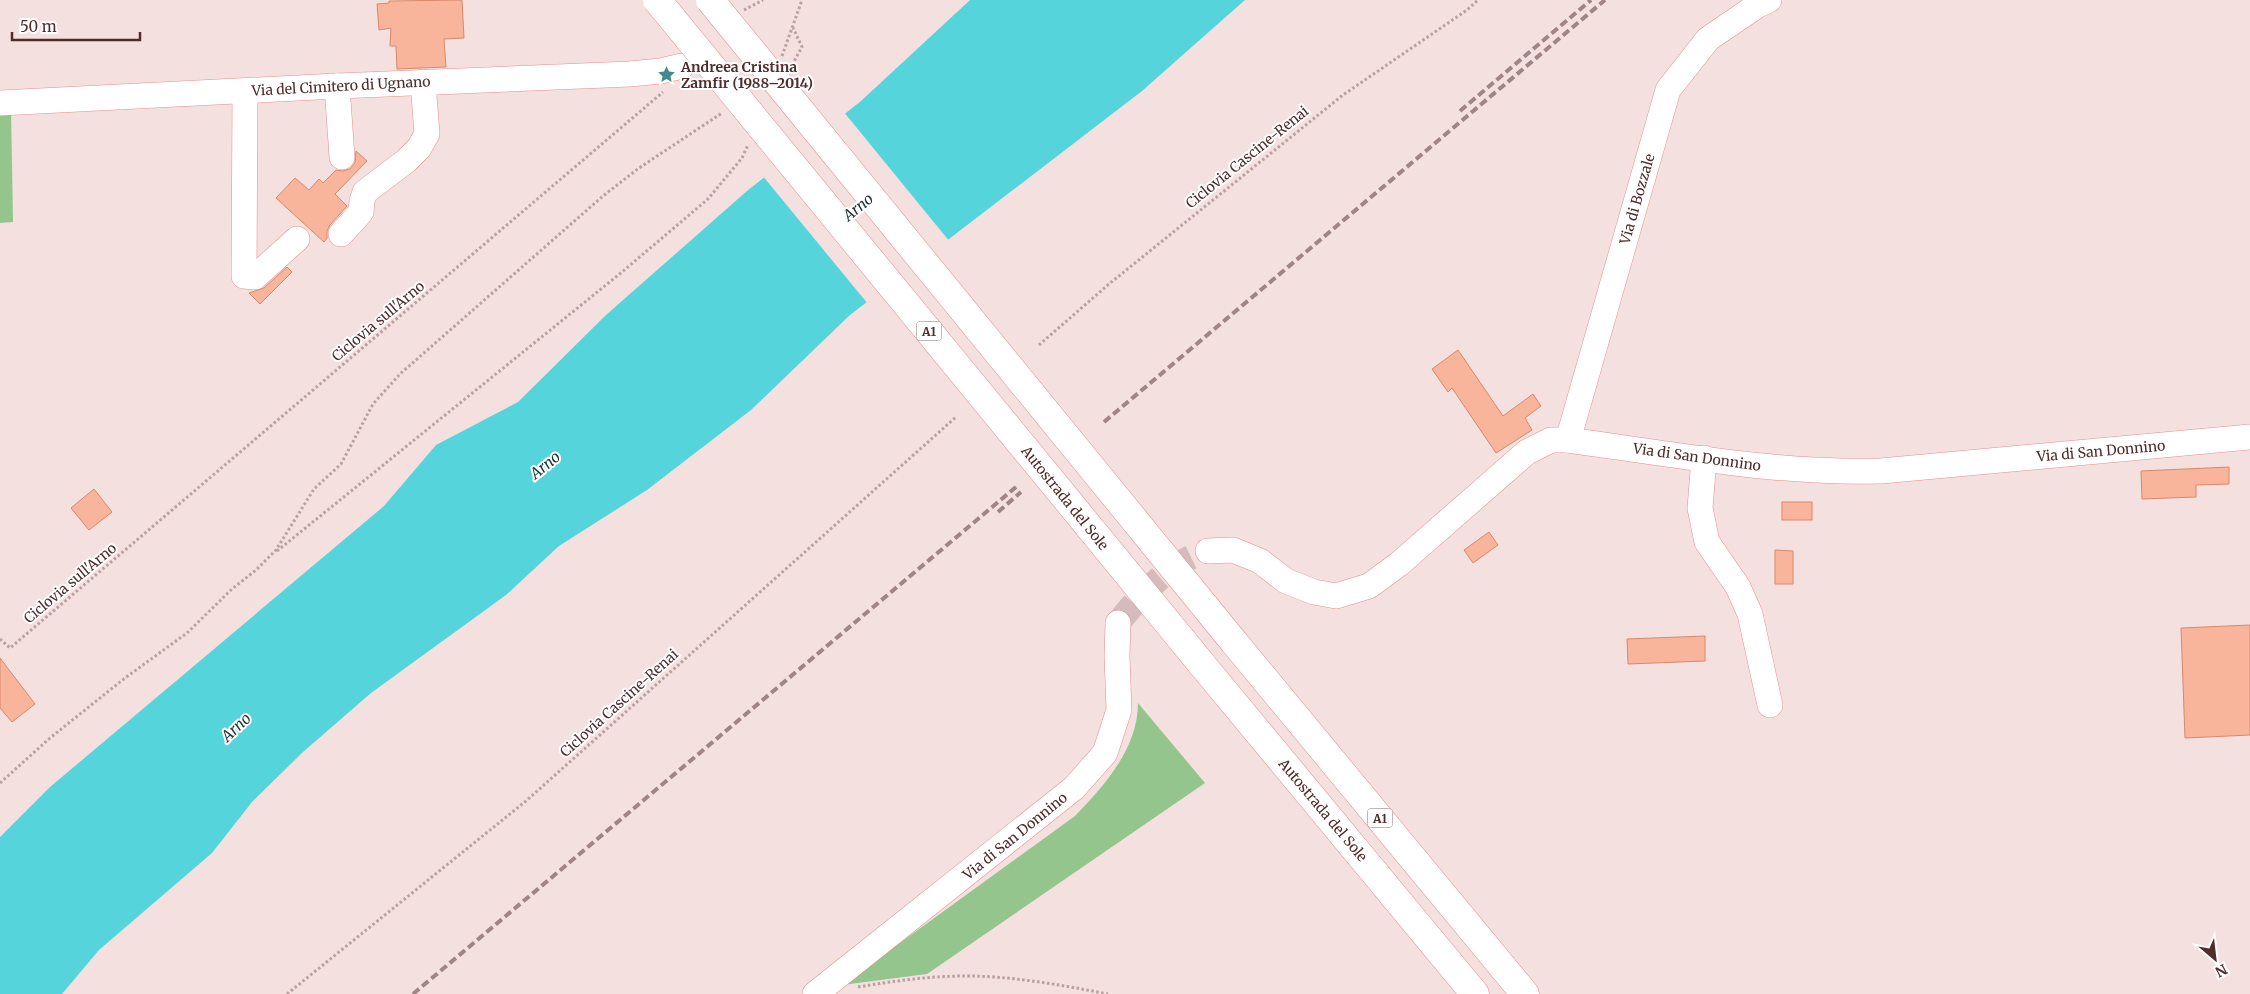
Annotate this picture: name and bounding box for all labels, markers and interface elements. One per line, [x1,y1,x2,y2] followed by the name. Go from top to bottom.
[12,10,140,42] scale bar
[20,17,57,36] text: 50 m
[680,58,813,92] place label: Andreea Cristina Zamfir (1988–2014)
[657,65,677,85] place icon: Andreea Cristina Zamfir (1988–2014)
[250,72,431,100] street label: Via del Cimitero di Ugnano
[1182,102,1312,212] street label: Ciclovia Cascine-Renai
[1615,152,1659,247] street label: Via di Bozzale
[838,189,877,226] water label: Arno
[328,277,428,365] street label: Ciclovia sull'Arno
[916,322,942,341] road number: A1
[2035,436,2166,466] street label: Via di San Donnino
[1631,439,1762,475] street label: Via di San Donnino
[1017,442,1113,554] street label: Autostrada del Sole
[525,447,564,484] water label: Arno
[20,539,120,627] street label: Ciclovia sull'Arno
[556,645,682,761] street label: Ciclovia Cascine-Renai
[217,709,255,746] water label: Arno
[1274,754,1371,865] street label: Autostrada del Sole
[958,788,1071,884] street label: Via di San Donnino
[1368,808,1392,828] road number: A1
[2190,934,2240,984] north arrow
[2212,960,2230,981] text: N

